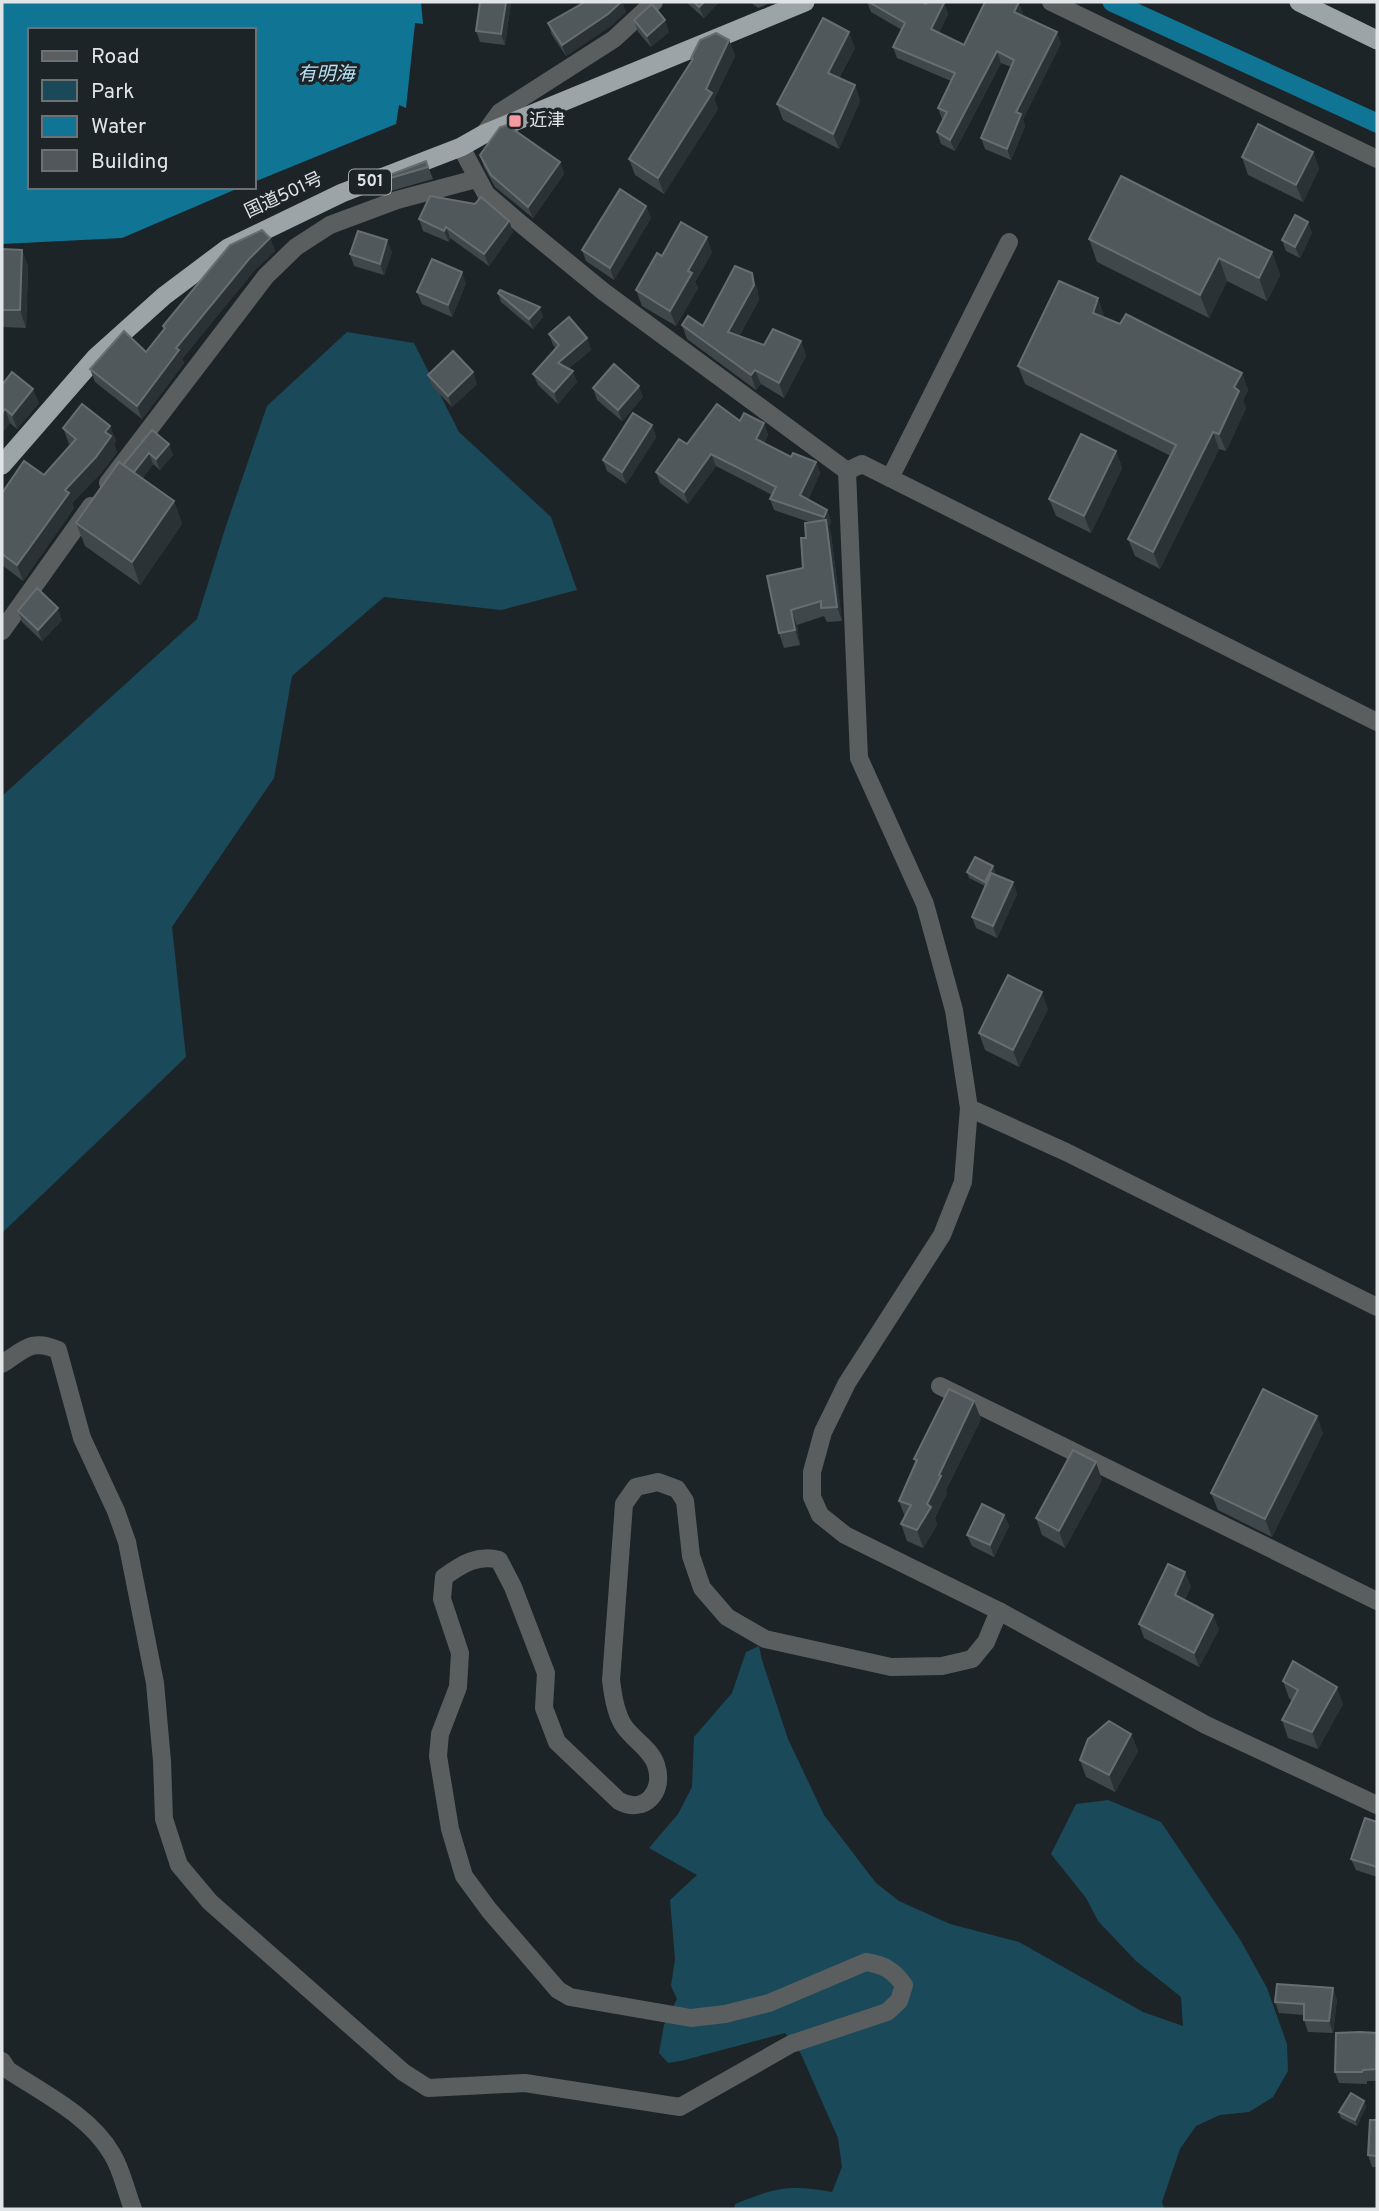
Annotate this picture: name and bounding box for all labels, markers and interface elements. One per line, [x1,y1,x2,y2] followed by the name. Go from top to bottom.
[28,28,256,189] legend
[91,44,140,71] text: Road
[297,63,357,87] water label: 有明海
[91,79,134,106] text: Park
[529,110,565,133] place label: 近津
[507,113,523,129] marker: 近津
[91,114,146,141] text: Water
[91,149,169,176] text: Building
[241,168,327,224] street label: 国道501号
[349,170,391,194] road number: 501

